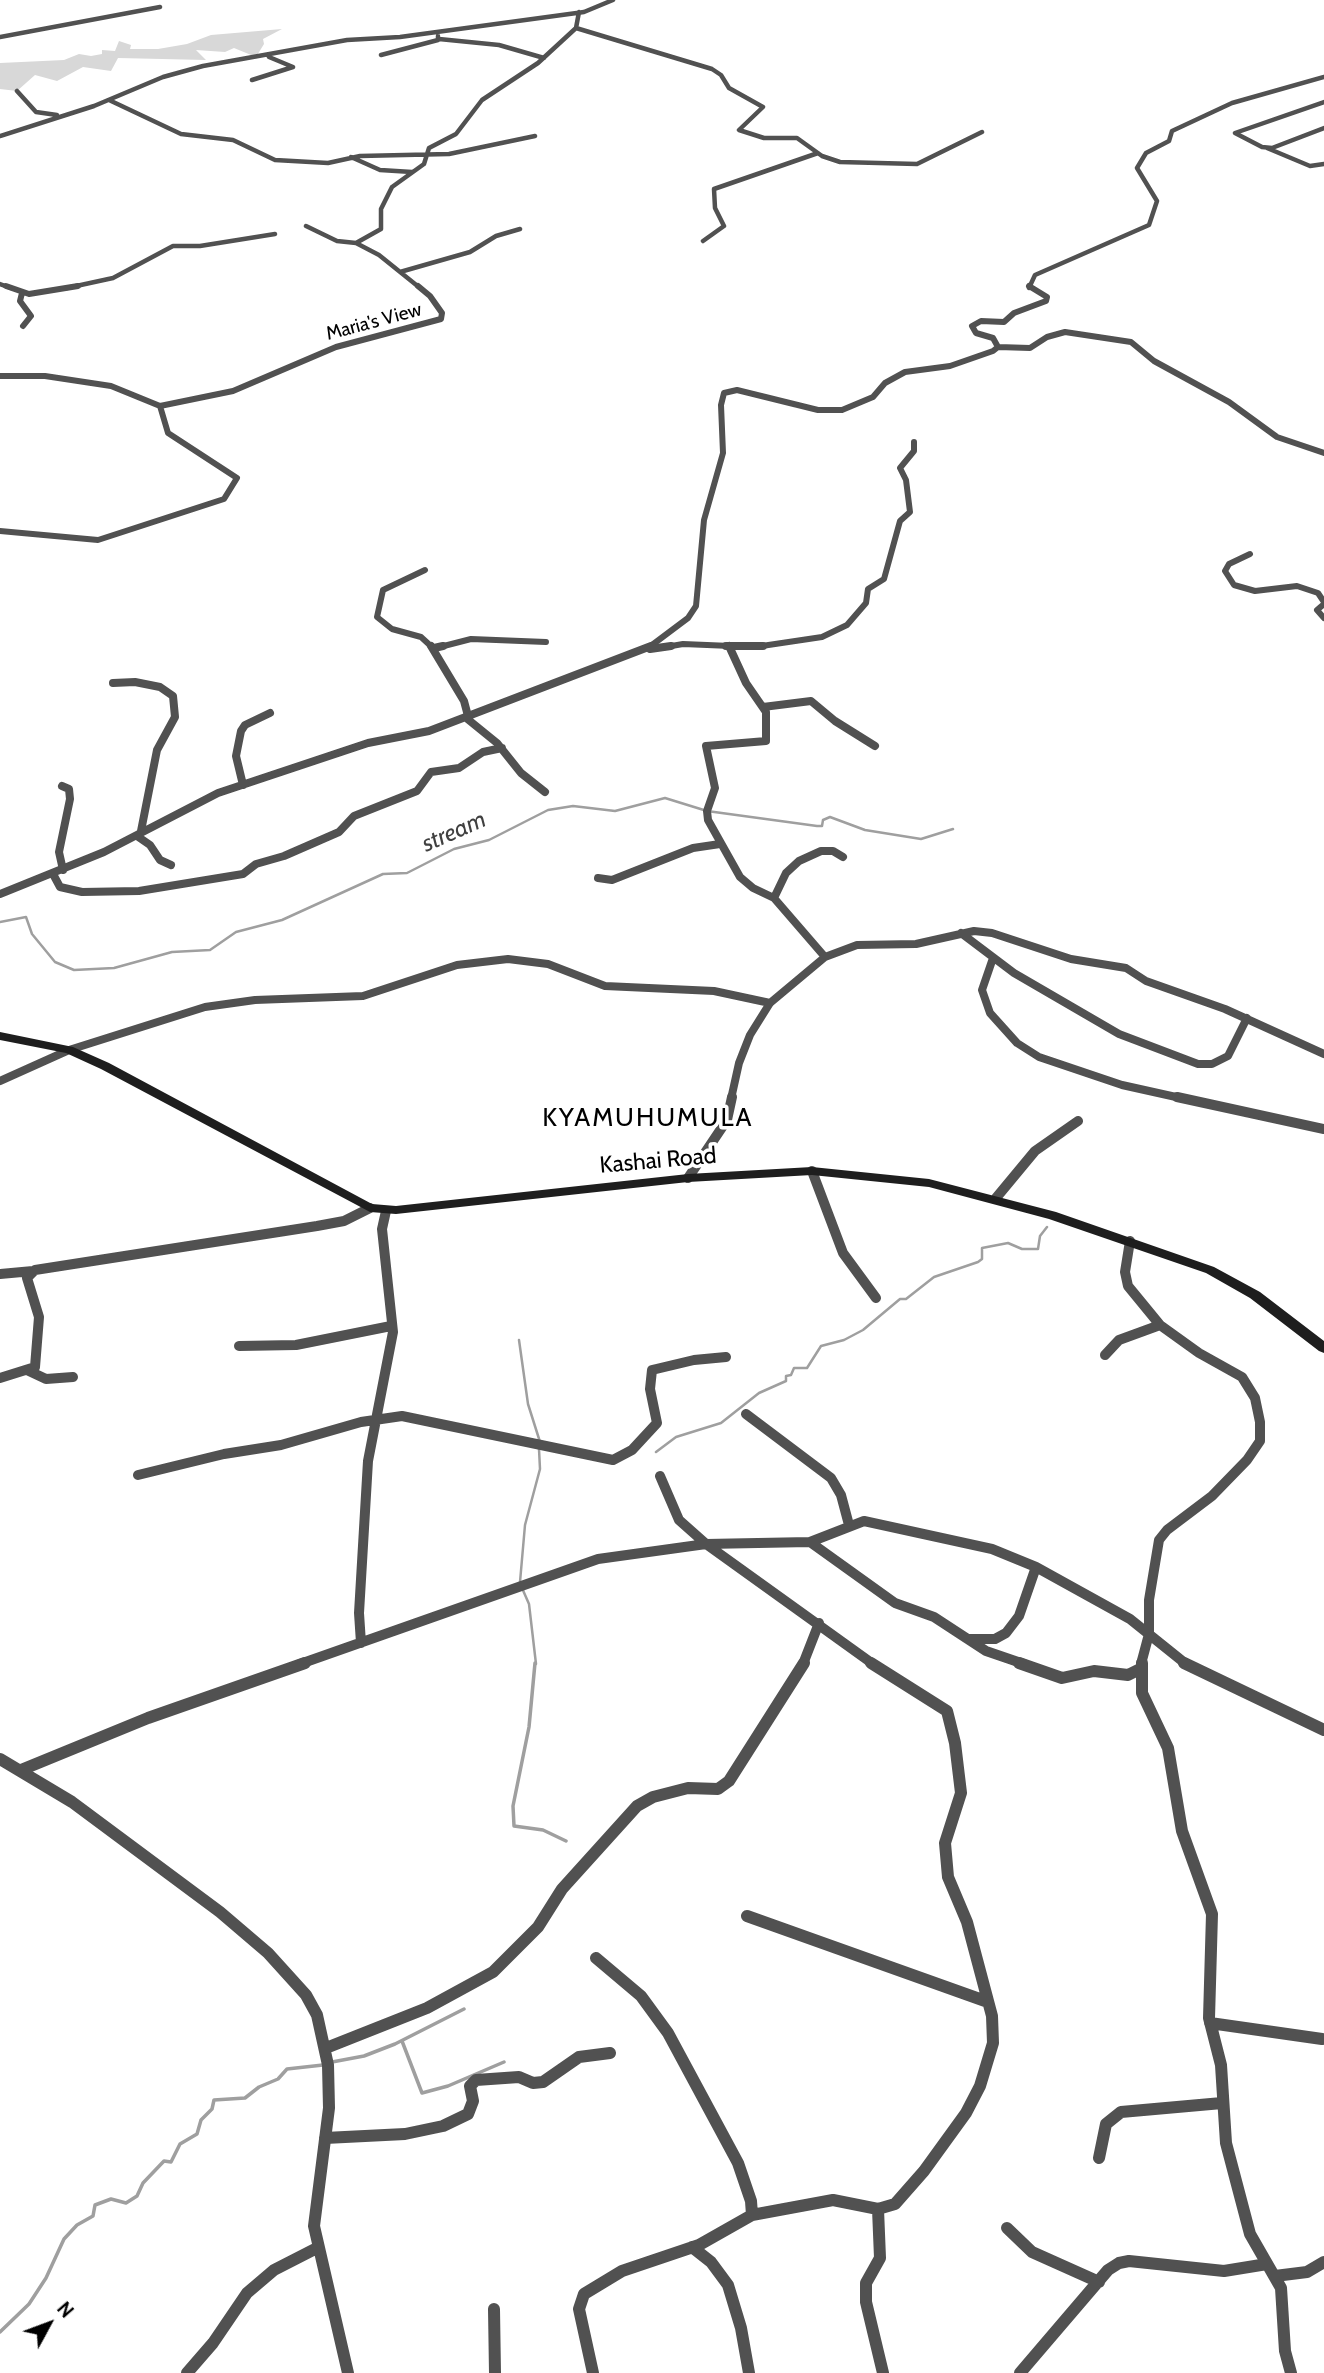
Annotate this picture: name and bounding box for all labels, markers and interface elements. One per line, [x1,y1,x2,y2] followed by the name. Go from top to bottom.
[324,298,424,346] street label: Maria's View
[418,805,490,859] water label: stream
[544,1102,752,1134] district label: KYAMUHUMULA
[599,1142,717,1180] street label: Kashai Road
[14,2289,84,2359] north arrow
[52,2297,78,2323] text: N

